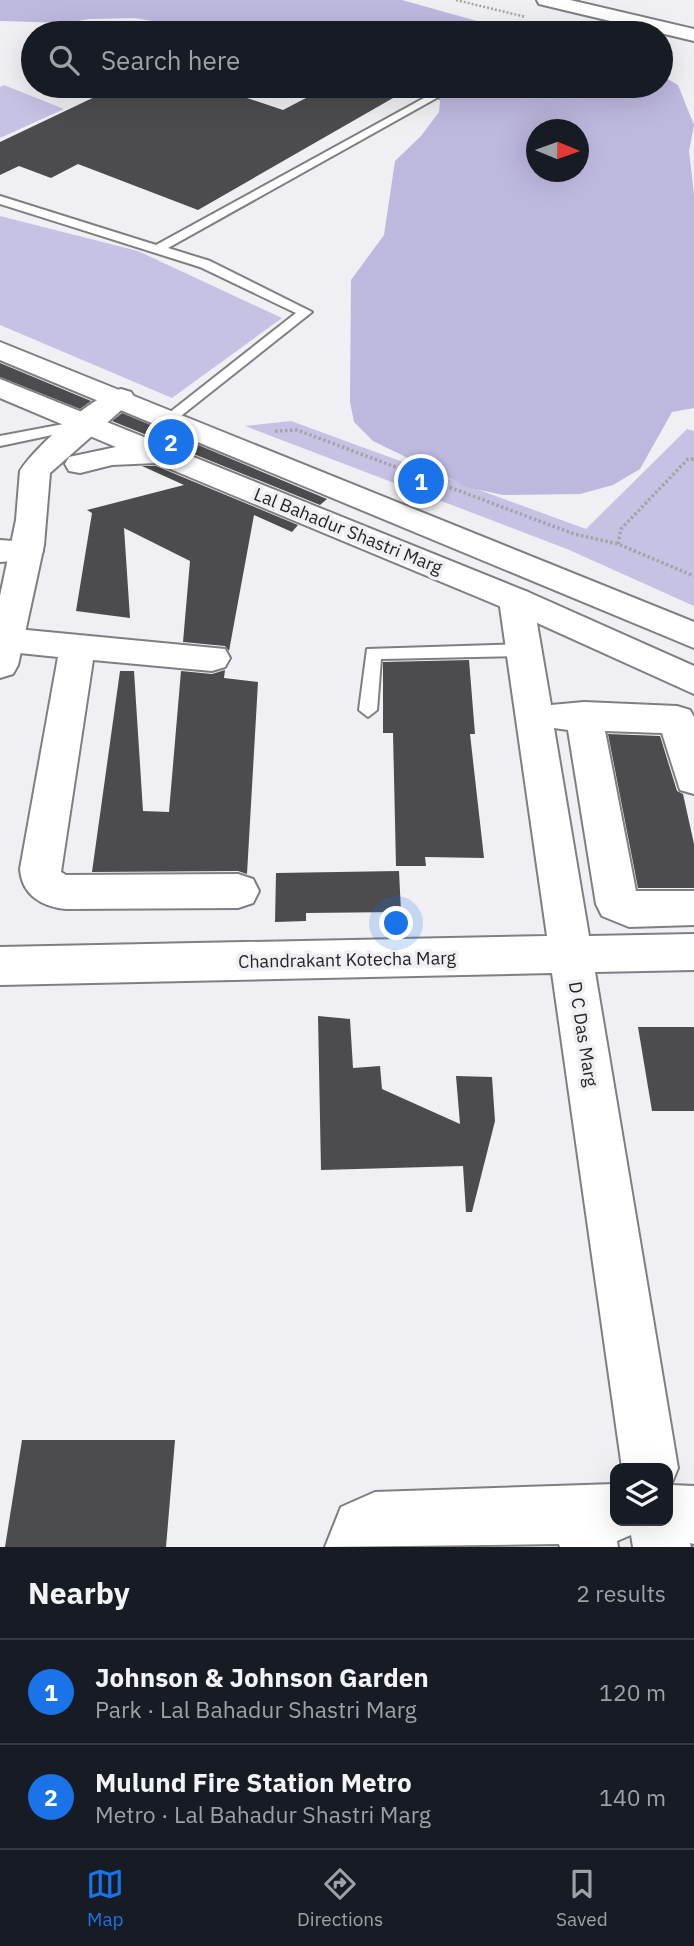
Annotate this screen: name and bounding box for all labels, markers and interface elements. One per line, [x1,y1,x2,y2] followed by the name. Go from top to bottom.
[21,21,673,98] search box
[45,41,83,79] icon: search
[101,43,240,77] text: Search here
[526,119,589,182] north arrow
[148,416,194,468] pin: 2
[398,455,444,507] pin: 1
[251,482,446,579] street label: Lal Bahadur Shastri Marg
[379,906,413,940] your location
[238,946,457,973] street label: Chandrakant Kotecha Marg
[564,980,603,1089] street label: D C Das Marg
[610,1463,673,1526] map controls
[610,1463,673,1526] button: layers
[28,1573,130,1612] text: Nearby
[576,1578,666,1608] text: 2 results
[95,1660,429,1694] text: Johnson & Johnson Garden
[44,1677,58,1707] text: 1
[599,1677,666,1707] text: 120 m
[95,1694,417,1724] text: Park · Lal Bahadur Shastri Marg
[95,1765,412,1799] text: Mulund Fire Station Metro
[44,1782,58,1812] text: 2
[599,1782,666,1812] text: 140 m
[95,1799,431,1829] text: Metro · Lal Bahadur Shastri Marg
[86,1865,124,1931] tab: Map
[297,1865,383,1931] tab: Directions
[556,1865,608,1931] tab: Saved

